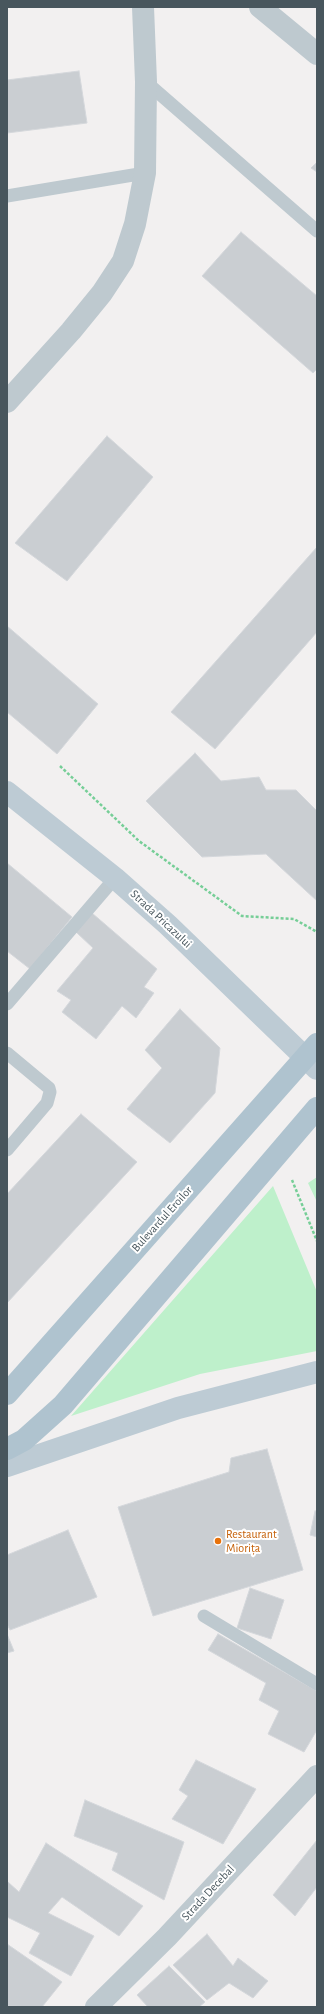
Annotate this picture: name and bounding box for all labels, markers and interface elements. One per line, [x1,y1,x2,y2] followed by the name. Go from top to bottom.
[127,887,195,951] street label: Strada Pricazului
[129,1183,195,1255] street label: Bulevardul Eroilor
[226,1527,277,1555] place label: Restaurant Miorița
[213,1536,223,1546] marker: Restaurant Miorița
[179,1862,237,1924] street label: Strada Decebal

